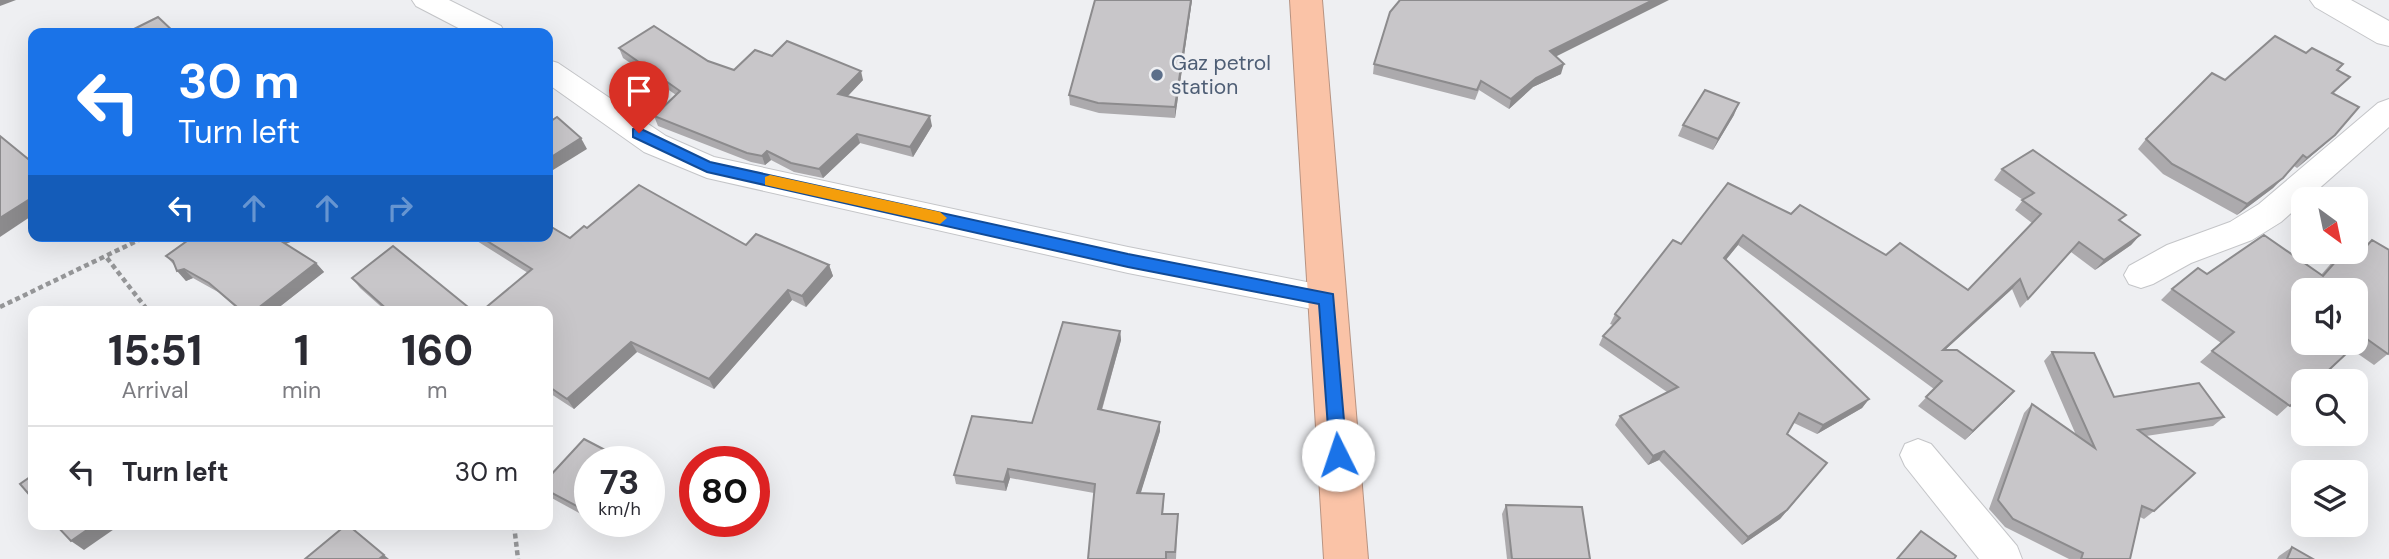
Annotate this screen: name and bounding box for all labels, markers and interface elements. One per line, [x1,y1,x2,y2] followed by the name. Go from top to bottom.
[178,49,300,113] text: 30 m
[1171,49,1271,101] place label: Gaz petrol station
[63,56,154,147] icon: left
[609,61,669,133] pin
[1149,67,1165,83] marker: Gaz petrol station
[620,72,658,110] icon: arrive
[178,111,300,153] text: Turn left
[2291,187,2368,264] north arrow
[2291,187,2368,537] map controls
[162,189,200,227] icon: left
[235,189,273,227] icon: ahead
[308,189,346,227] icon: ahead
[381,189,419,227] icon: right
[2291,278,2368,355] button: sound
[108,323,202,378] text: 15:51
[294,323,309,378] text: 1
[401,323,473,378] text: 160
[2291,369,2368,446] button: search
[122,375,189,405] text: Arrival
[282,375,321,405] text: min
[427,375,447,405] text: m
[1301,418,1375,492] position arrow
[679,446,770,537] speed limit sign: 80
[63,453,101,491] icon: left
[122,455,229,489] text: Turn left
[455,455,518,489] text: 30 m
[600,459,639,505] text: 73
[2291,460,2368,537] button: layers
[598,497,641,521] text: km/h

